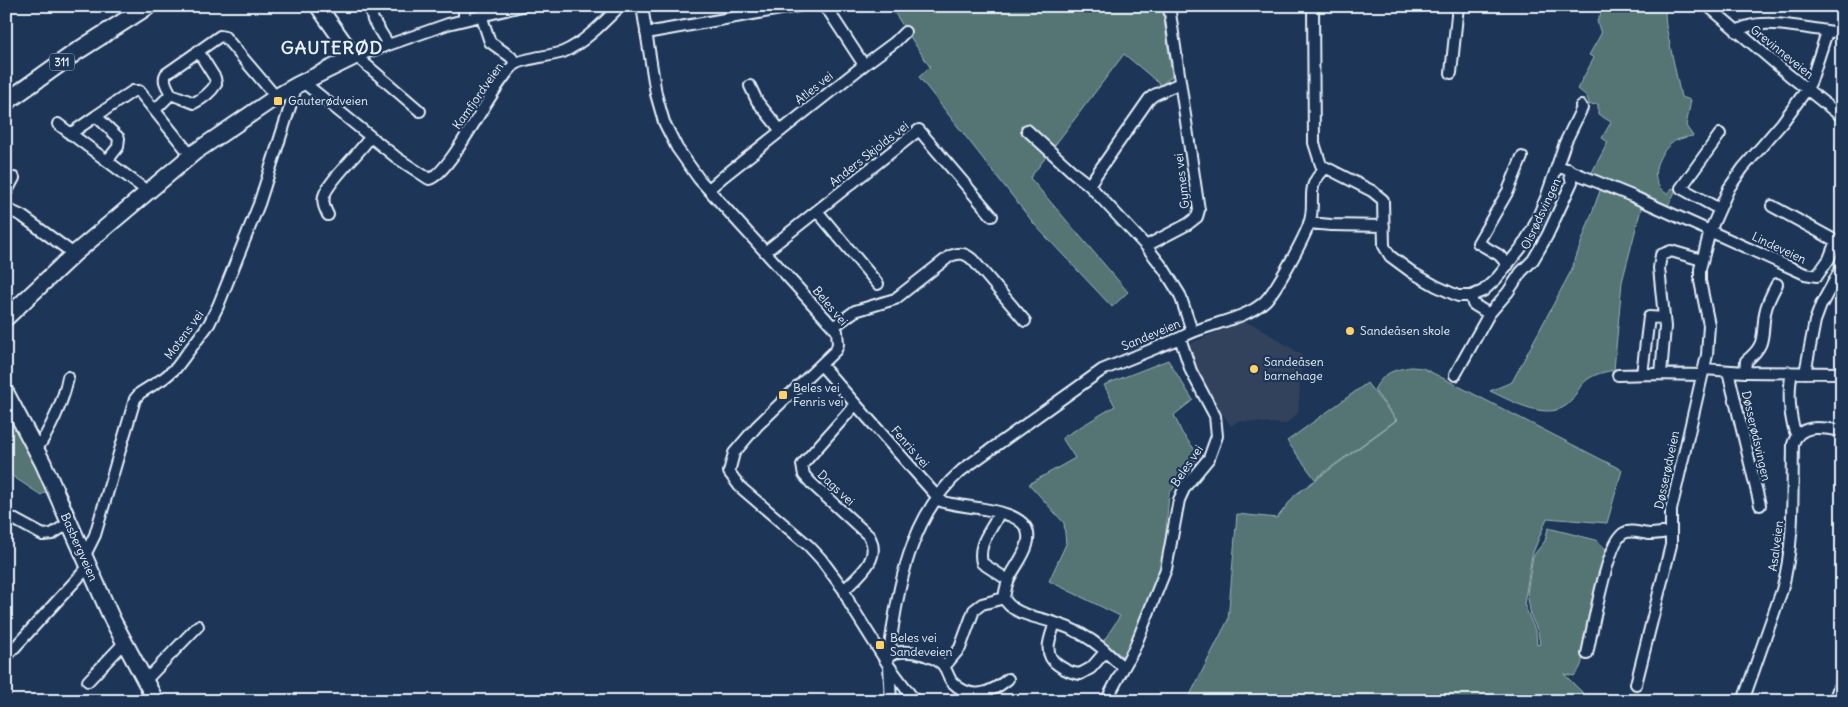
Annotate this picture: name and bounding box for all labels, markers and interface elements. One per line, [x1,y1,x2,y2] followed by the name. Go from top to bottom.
[1748,22,1817,82] street label: Grevinneveien
[281,36,383,59] district label: GAUTERØD
[50,54,74,70] road number: 311
[449,59,506,132] street label: Kamfjordveien
[792,68,836,107] street label: Atles vei
[288,93,368,108] place label: Gauterødveien
[272,95,284,107] marker: Gauterødveien
[826,118,911,189] street label: Anders Skjolds vei
[1171,152,1192,210] street label: Gymes vei
[1517,176,1564,252] street label: Olsrødsvingen
[1750,228,1809,267] street label: Lindeveien
[810,283,851,328] street label: Beles vei
[161,307,206,362] street label: Motens vei
[1119,315,1182,354] street label: Sandeveien
[1360,323,1450,338] place label: Sandeåsen skole
[1344,325,1356,337] marker: Sandeåsen skole
[1264,354,1324,383] place label: Sandeåsen barnehage
[1248,363,1260,375] marker: Sandeåsen barnehage
[793,380,843,409] place label: Beles vei Fenris vei
[777,389,789,401] marker: Beles vei Fenris vei
[1739,389,1774,483] street label: Døsserødsvingen
[888,423,933,471] street label: Fenris vei
[1651,429,1682,510] street label: Døsserødveien
[1167,442,1206,489] street label: Beles vei
[815,467,858,509] street label: Dags vei
[58,510,101,583] street label: Basbergveien
[1765,520,1786,572] street label: Asalveien
[890,630,952,659] place label: Beles vei Sandeveien
[874,639,886,651] marker: Beles vei Sandeveien

